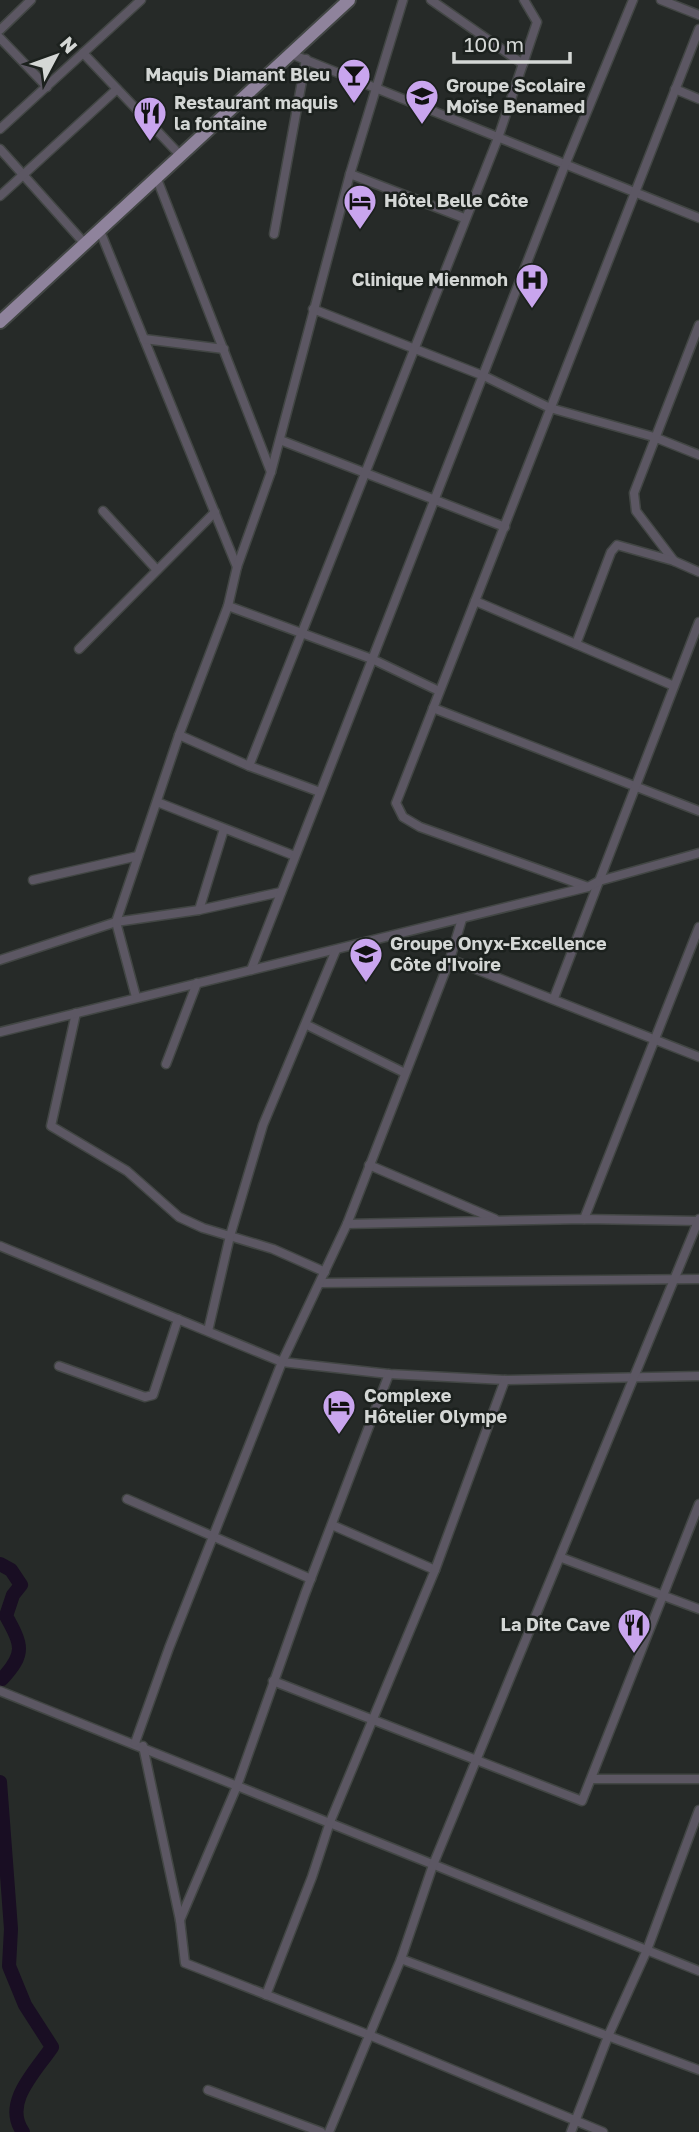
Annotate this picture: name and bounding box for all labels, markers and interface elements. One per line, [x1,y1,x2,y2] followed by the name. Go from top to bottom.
[21,21,91,91] north arrow
[454,21,570,65] scale bar
[464,31,524,57] text: 100 m
[56,32,83,58] text: N
[335,56,373,105] bar icon: Maquis Diamant Bleu
[145,63,330,85] place label: Maquis Diamant Bleu
[446,74,586,117] place label: Groupe Scolaire Moïse Benamed
[403,77,441,126] school or university icon: Groupe Scolaire Moïse Benamed
[174,91,338,134] place label: Restaurant maquis la fontaine
[131,94,169,143] restaurant icon: Restaurant maquis la fontaine
[341,182,379,231] hotel icon: Hôtel Belle Côte
[384,189,529,211] place label: Hôtel Belle Côte
[513,261,551,310] hospital icon: Clinique Mienmoh
[352,268,508,290] place label: Clinique Mienmoh
[390,932,607,975] place label: Groupe Onyx-Excellence Côte d'Ivoire
[347,935,385,984] school or university icon: Groupe Onyx-Excellence Côte d'Ivoire
[364,1384,507,1427] place label: Complexe Hôtelier Olympe
[320,1387,358,1436] hotel icon: Complexe Hôtelier Olympe
[615,1606,653,1655] restaurant icon: La Dite Cave
[501,1613,610,1635] place label: La Dite Cave

